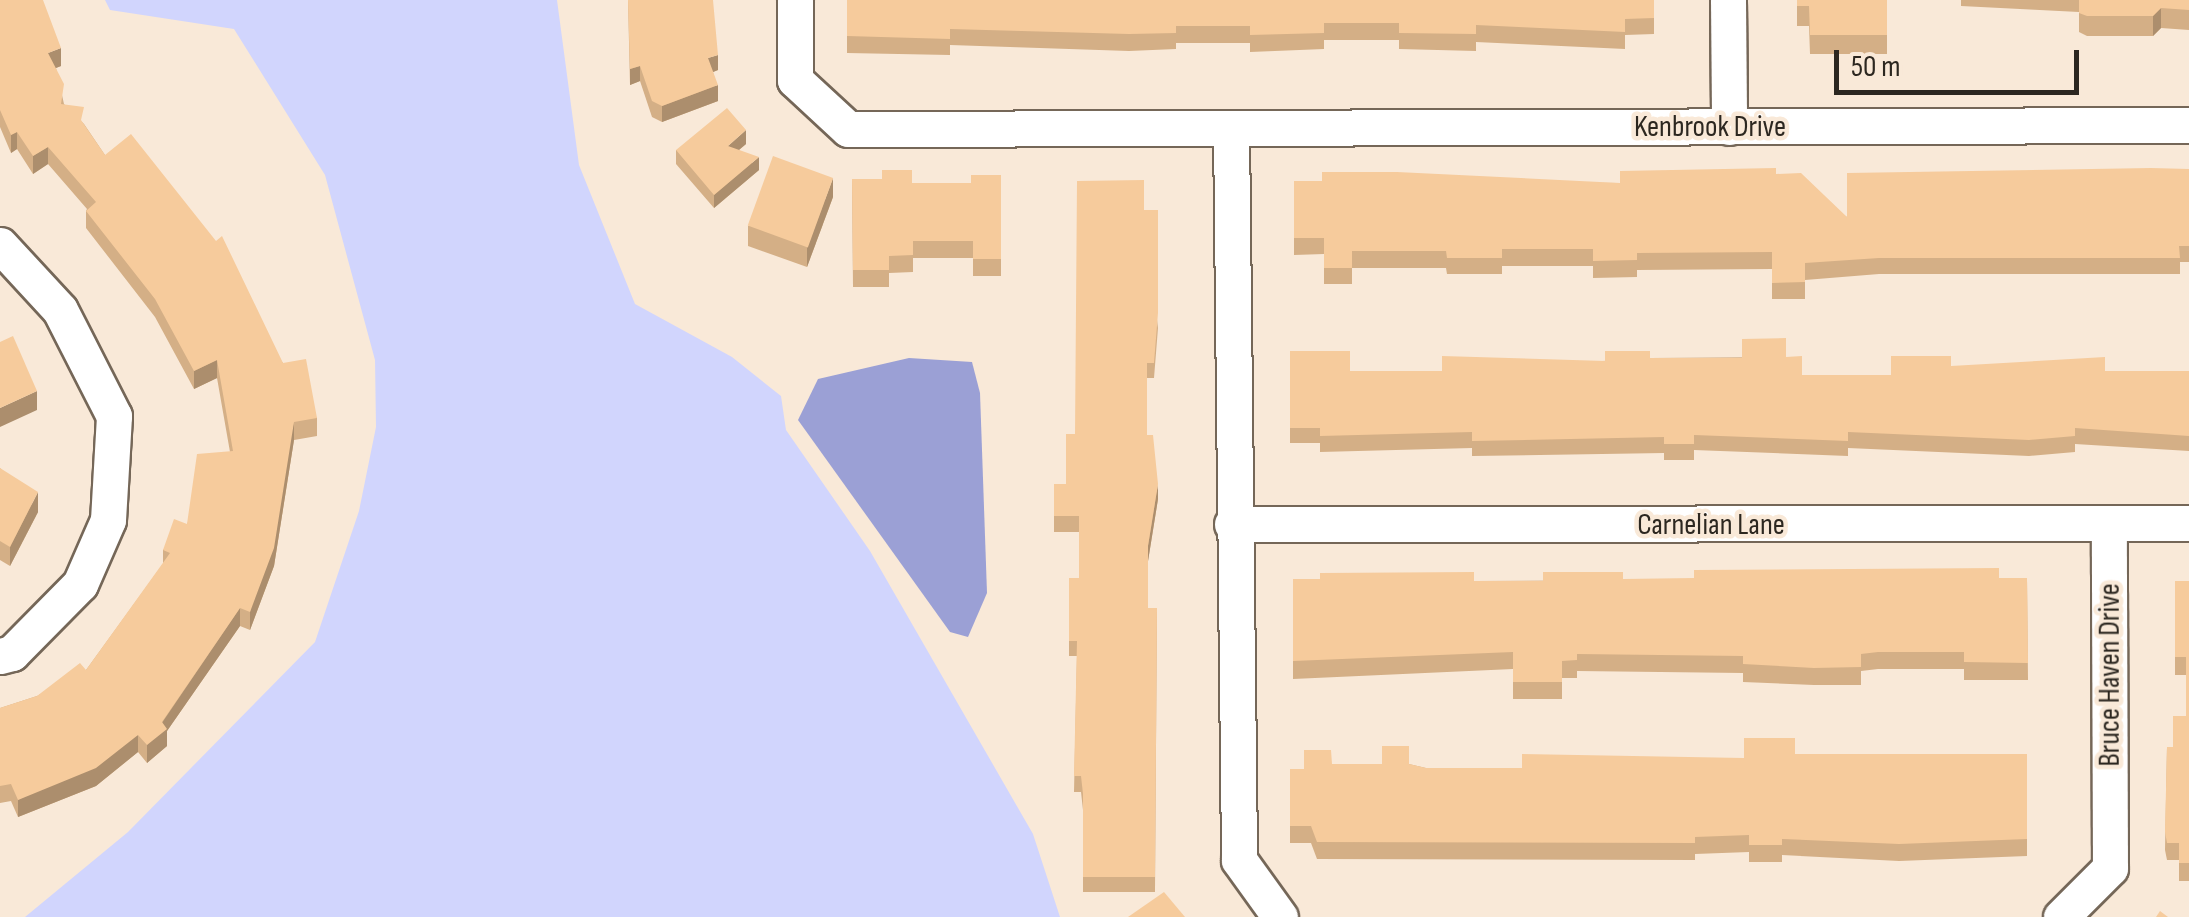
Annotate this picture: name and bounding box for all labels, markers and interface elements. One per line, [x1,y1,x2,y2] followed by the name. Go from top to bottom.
[1839,30,2084,92] scale bar
[1851,49,1900,85] text: 50 m
[1634,109,1786,145] street label: Kenbrook Drive
[1637,507,1785,543] street label: Carnelian Lane
[2092,583,2128,767] street label: Bruce Haven Drive

